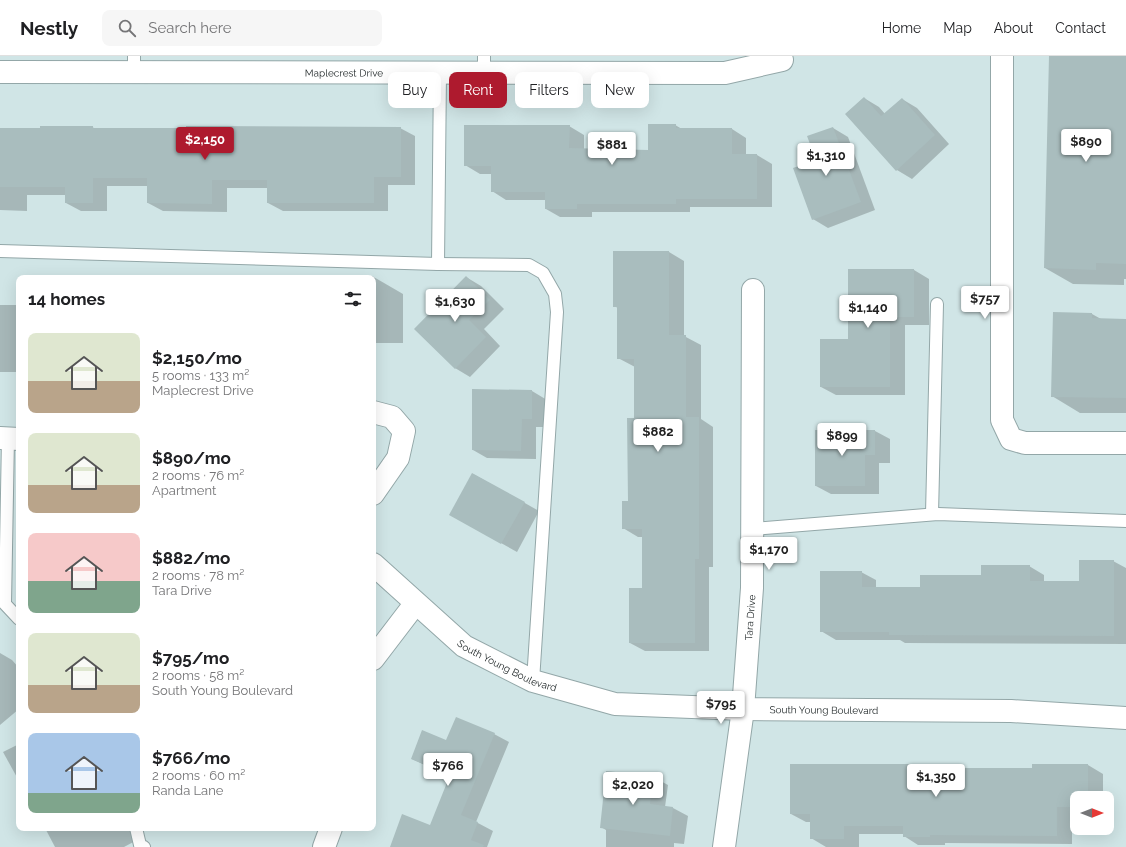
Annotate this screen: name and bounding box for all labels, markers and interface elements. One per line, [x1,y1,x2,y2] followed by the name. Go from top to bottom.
[102,10,382,46] search box
[20,17,78,39] text: Nestly
[116,17,138,39] icon: search
[148,19,232,37] text: Search here
[882,20,921,36] text: Home
[943,20,972,36] text: Map
[994,20,1033,36] text: About
[1055,20,1106,36] text: Contact
[305,67,383,79] street label: Maplecrest Drive
[388,72,441,108] chip: Buy
[449,72,507,108] chip: Rent
[515,72,583,108] chip: Filters
[591,72,649,108] chip: New
[172,127,238,161] pin: $2,150
[1062,129,1110,163] pin: $890
[185,132,225,147] text: $2,150
[588,132,636,166] pin: $881
[1070,134,1102,149] text: $890
[597,137,627,152] text: $881
[793,143,859,177] pin: $1,310
[806,148,846,163] text: $1,310
[961,286,1009,320] pin: $757
[342,288,364,310] icon: filters
[28,289,105,309] text: 14 homes
[422,289,488,323] pin: $1,630
[970,291,1000,306] text: $757
[435,294,475,309] text: $1,630
[835,295,901,329] pin: $1,140
[848,300,888,315] text: $1,140
[152,348,242,368] text: $2,150/mo
[60,349,108,397] icon: home
[152,368,249,383] text: 5 rooms · 133 m²
[152,383,254,398] text: Maplecrest Drive
[634,419,682,453] pin: $882
[818,423,866,457] pin: $899
[642,424,674,439] text: $882
[826,428,858,443] text: $899
[152,448,231,468] text: $890/mo
[60,449,108,497] icon: home
[152,468,244,483] text: 2 rooms · 76 m²
[152,483,216,498] text: Apartment
[736,537,802,571] pin: $1,170
[749,542,789,557] text: $1,170
[152,548,230,568] text: $882/mo
[60,549,108,597] icon: home
[152,568,244,583] text: 2 rooms · 78 m²
[152,583,212,598] text: Tara Drive
[743,594,757,641] street label: Tara Drive
[455,638,558,693] street label: South Young Boulevard
[152,648,229,668] text: $795/mo
[60,649,108,697] icon: home
[152,668,244,683] text: 2 rooms · 58 m²
[152,683,293,698] text: South Young Boulevard
[697,691,745,725] pin: $795
[706,696,736,711] text: $795
[769,704,878,716] street label: South Young Boulevard
[152,748,230,768] text: $766/mo
[60,749,108,797] icon: home
[424,753,472,787] pin: $766
[432,758,464,773] text: $766
[903,764,969,798] pin: $1,350
[152,768,245,783] text: 2 rooms · 60 m²
[916,769,956,784] text: $1,350
[600,772,666,806] pin: $2,020
[612,777,654,792] text: $2,020
[152,783,223,798] text: Randa Lane
[1070,791,1114,835] north arrow
[1070,791,1114,835] map controls

